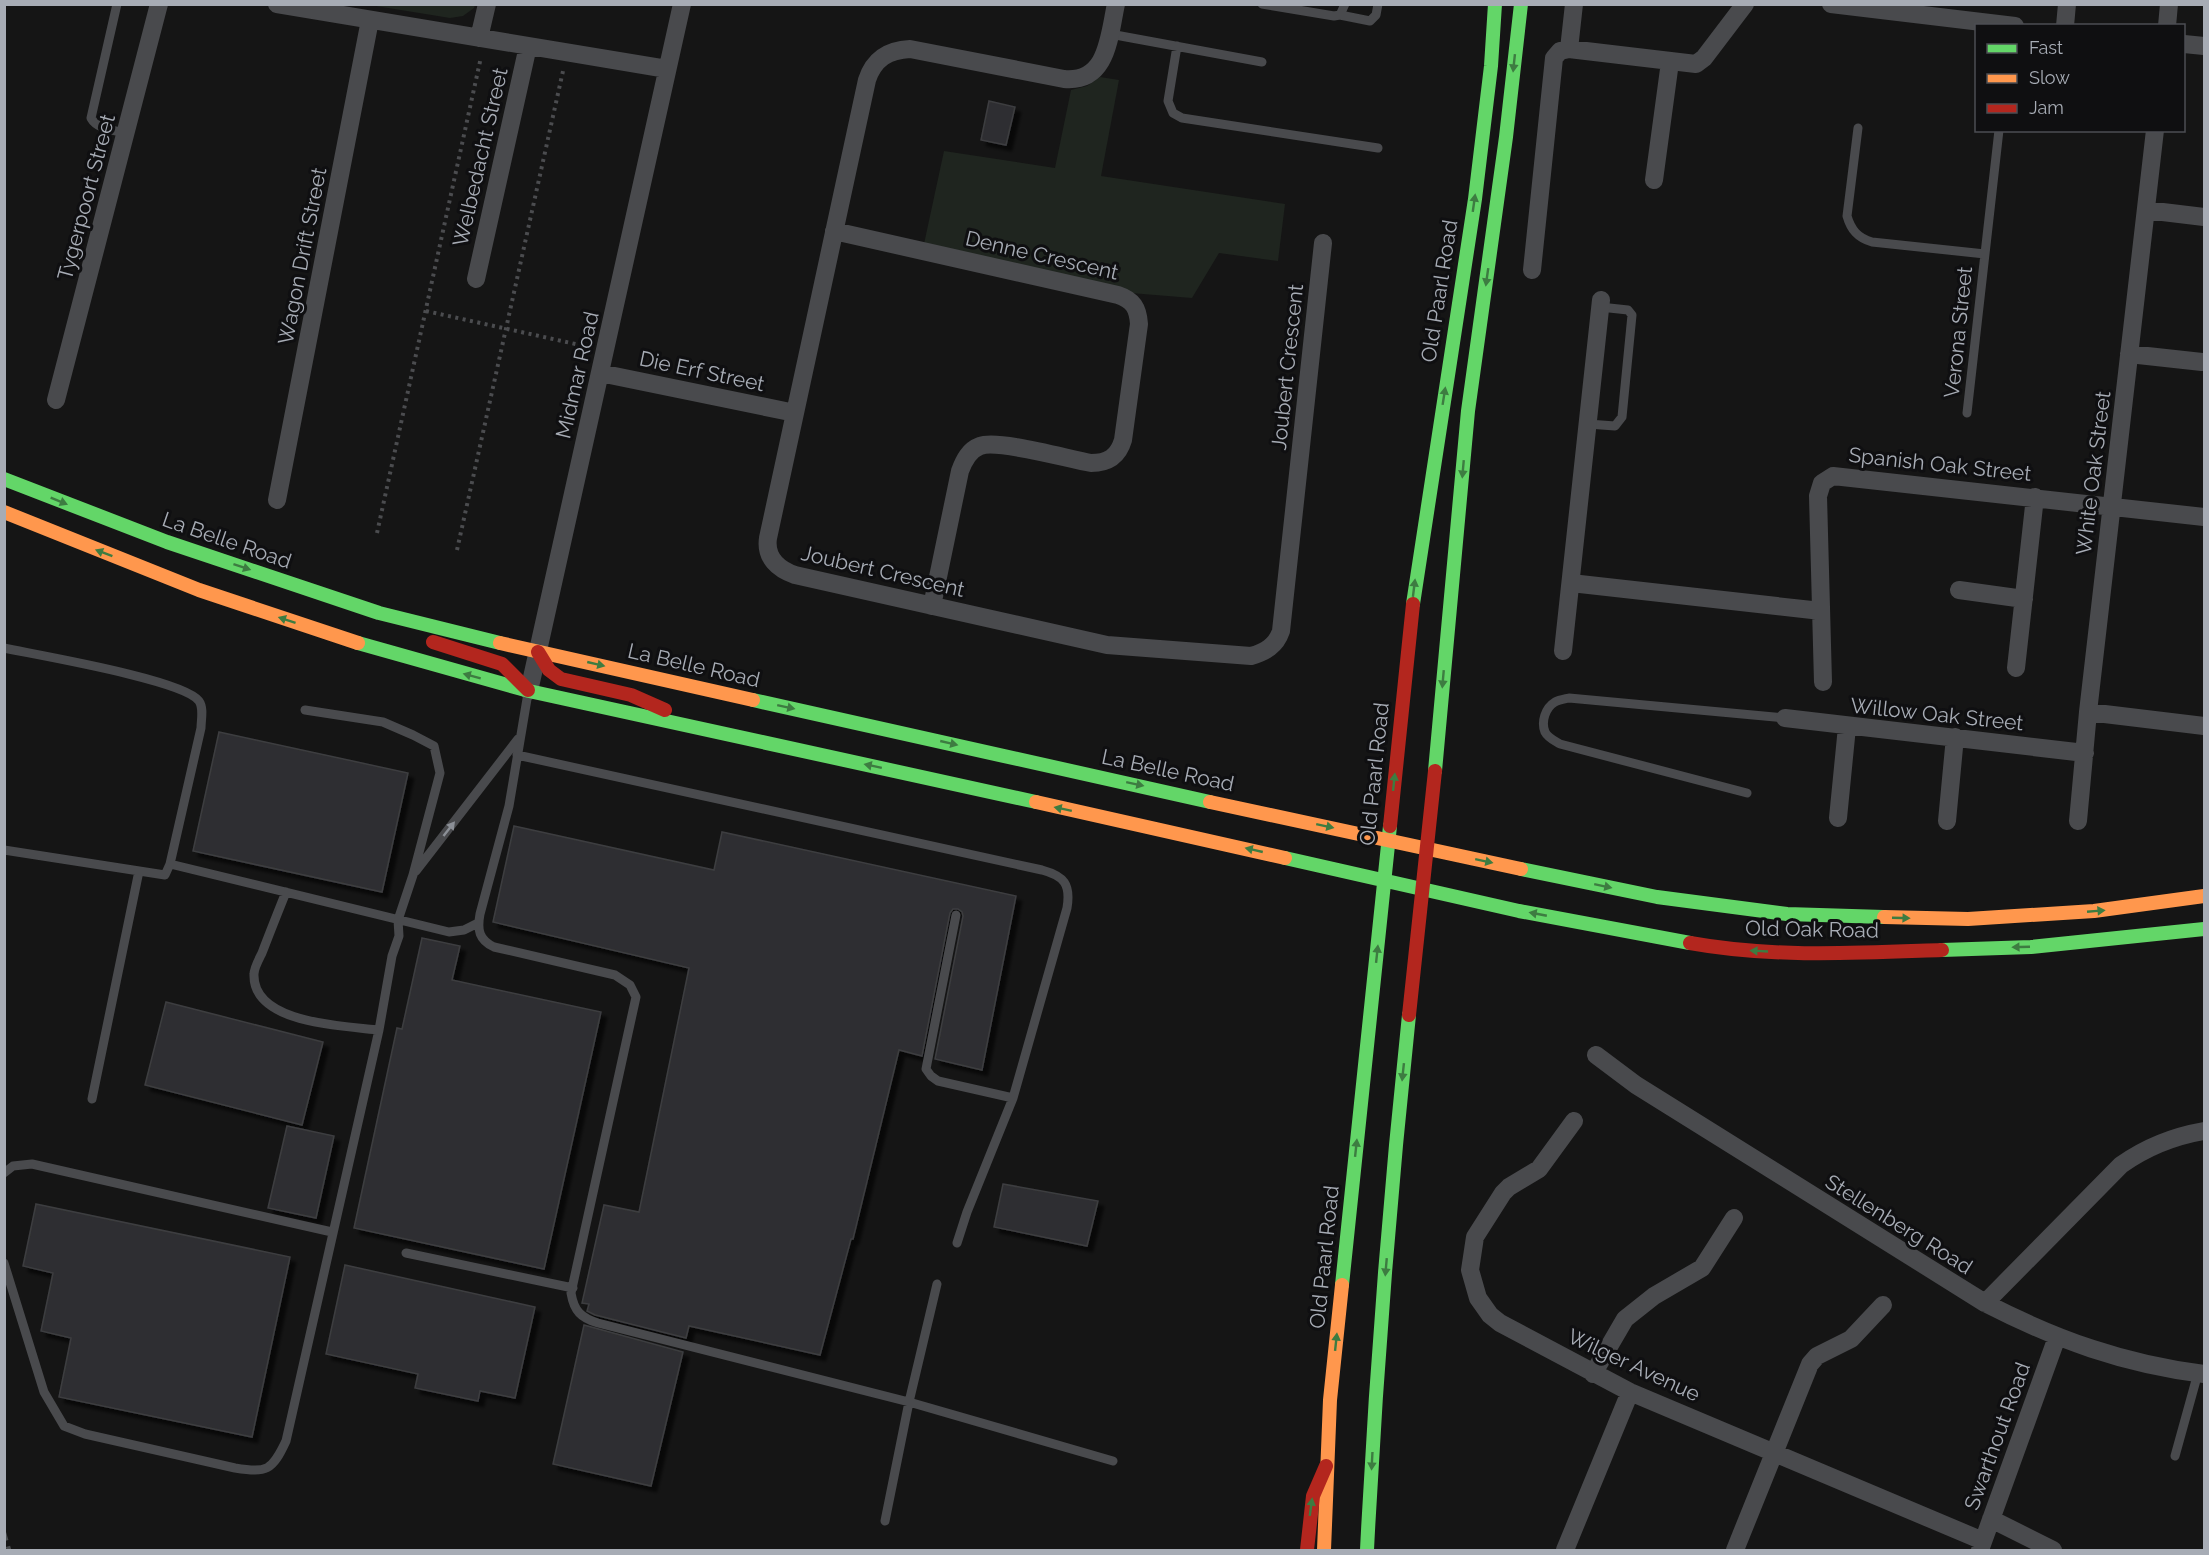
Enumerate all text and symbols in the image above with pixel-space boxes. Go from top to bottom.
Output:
legend [1975,24,2185,132]
text: Fast [2029,37,2063,58]
one-way arrow [1509,53,1519,72]
street label: Welbedacht Street [447,65,513,249]
text: Slow [2029,67,2070,88]
text: Jam [2029,97,2064,118]
street label: Tygerpoort Street [52,111,120,283]
street label: Wagon Drift Street [273,165,331,347]
one-way arrow [1470,194,1479,213]
street label: Old Paarl Road [1415,218,1463,364]
street label: Denne Crescent [963,225,1121,285]
street label: Verona Street [1939,265,1977,399]
one-way arrow [1483,268,1492,287]
street label: Joubert Crescent [1266,283,1308,451]
street label: Midmar Road [550,309,604,441]
street label: Die Erf Street [637,346,767,396]
one-way arrow [1440,386,1449,405]
street label: White Oak Street [2071,390,2115,556]
street label: Spanish Oak Street [1847,442,2033,486]
one-way arrow [1458,460,1468,479]
one-way arrow [50,497,68,506]
street label: La Belle Road [159,506,295,574]
street label: Joubert Crescent [799,540,967,602]
one-way arrow [95,548,113,557]
one-way arrow [233,563,251,573]
one-way arrow [1410,579,1419,598]
one-way arrow [278,615,296,625]
street label: La Belle Road [625,638,763,692]
one-way arrow [586,660,605,670]
one-way arrow [1438,669,1448,688]
one-way arrow [463,670,481,680]
street label: Willow Oak Street [1849,692,2025,736]
street label: Old Paarl Road [1354,701,1394,847]
one-way arrow [777,703,796,712]
one-way arrow [940,739,959,748]
street label: La Belle Road [1099,744,1237,796]
one-way arrow [864,761,882,771]
one-way arrow [1389,773,1399,792]
one-way arrow [1126,780,1145,789]
one-way arrow [1054,803,1073,813]
one-way arrow [443,822,455,837]
one-way arrow [1316,822,1335,831]
one-way arrow [1245,845,1263,855]
one-way arrow [1475,857,1494,866]
one-way arrow [1594,882,1613,891]
one-way arrow [2086,906,2105,915]
one-way arrow [1528,910,1547,919]
one-way arrow [1891,913,1910,923]
street label: Old Oak Road [1745,915,1879,943]
one-way arrow [2011,942,2030,952]
one-way arrow [1372,945,1382,964]
one-way arrow [1749,946,1768,955]
one-way arrow [1398,1063,1408,1082]
one-way arrow [1351,1138,1361,1157]
street label: Stellenberg Road [1821,1169,1977,1279]
street label: Old Paarl Road [1304,1184,1344,1330]
one-way arrow [1381,1257,1391,1276]
street label: Wilger Avenue [1564,1323,1704,1407]
one-way arrow [1331,1332,1341,1351]
street label: Swarthout Road [1959,1359,2035,1513]
one-way arrow [1367,1452,1376,1471]
one-way arrow [1306,1497,1315,1516]

